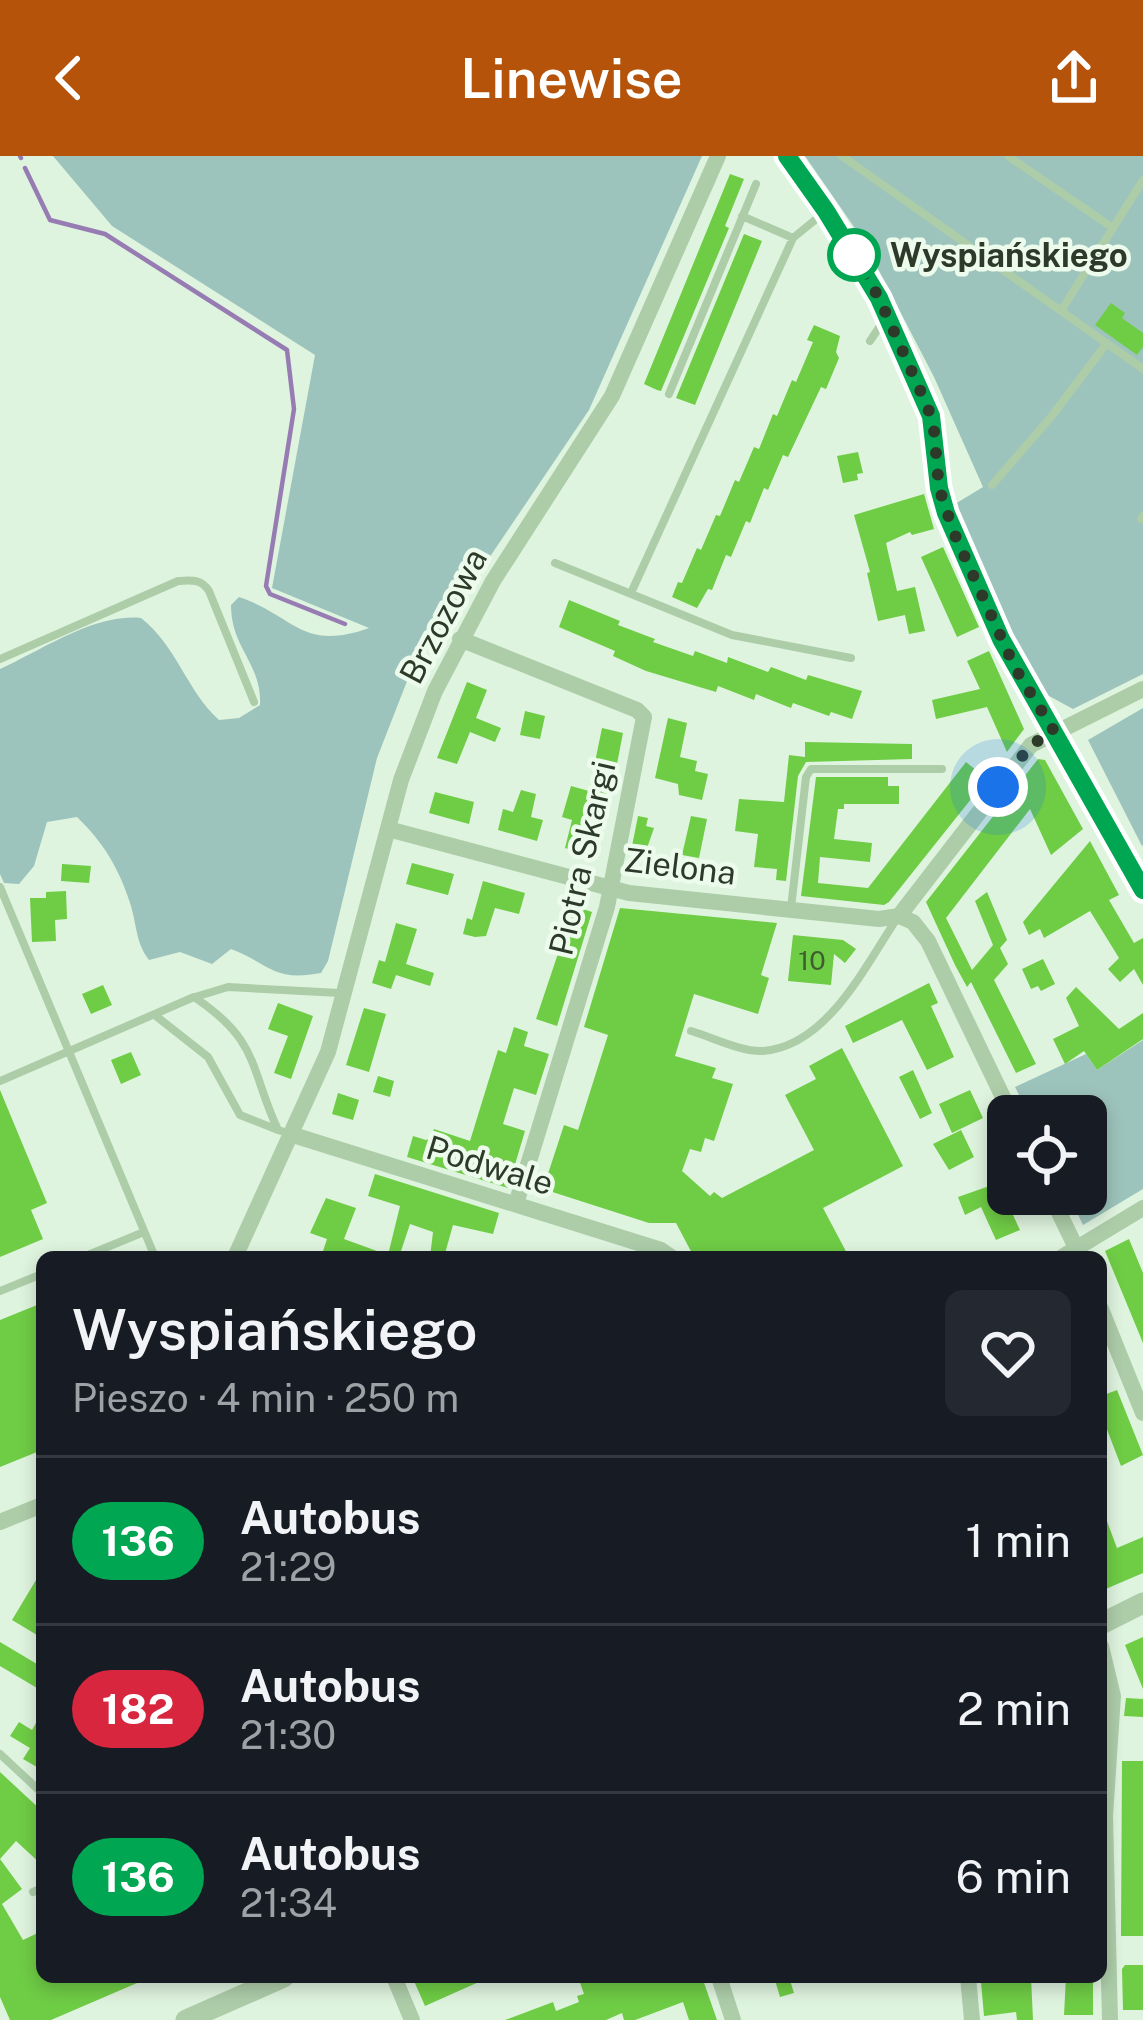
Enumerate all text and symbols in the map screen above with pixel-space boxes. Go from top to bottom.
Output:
icon: back [36,45,102,111]
icon: share [1041,45,1107,111]
text: Linewise [460,47,683,110]
marker: Wyspiańskiego [829,230,879,280]
place label: Wyspiańskiego [890,236,1128,274]
street label: Brzozowa [392,542,494,690]
street label: Piotra Skargi [541,757,623,959]
your location [968,757,1028,817]
street label: Zielona [622,840,738,892]
house number: 10 [798,944,826,976]
map controls [987,1095,1107,1215]
button: locate [987,1095,1107,1215]
street label: Podwale [422,1128,558,1202]
button: heart [945,1290,1071,1416]
text: Wyspiańskiego [72,1296,477,1363]
text: Pieszo · 4 min · 250 m [72,1375,459,1421]
text: Autobus [240,1491,421,1544]
text: 1 min [965,1514,1071,1567]
text: 136 [101,1516,175,1565]
text: 21:29 [240,1544,336,1590]
text: Autobus [240,1659,421,1712]
text: 2 min [957,1682,1071,1735]
text: 182 [102,1684,174,1733]
text: 21:30 [240,1712,336,1758]
text: Autobus [240,1827,421,1880]
text: 6 min [956,1850,1071,1903]
text: 136 [101,1852,175,1901]
text: 21:34 [240,1880,337,1926]

